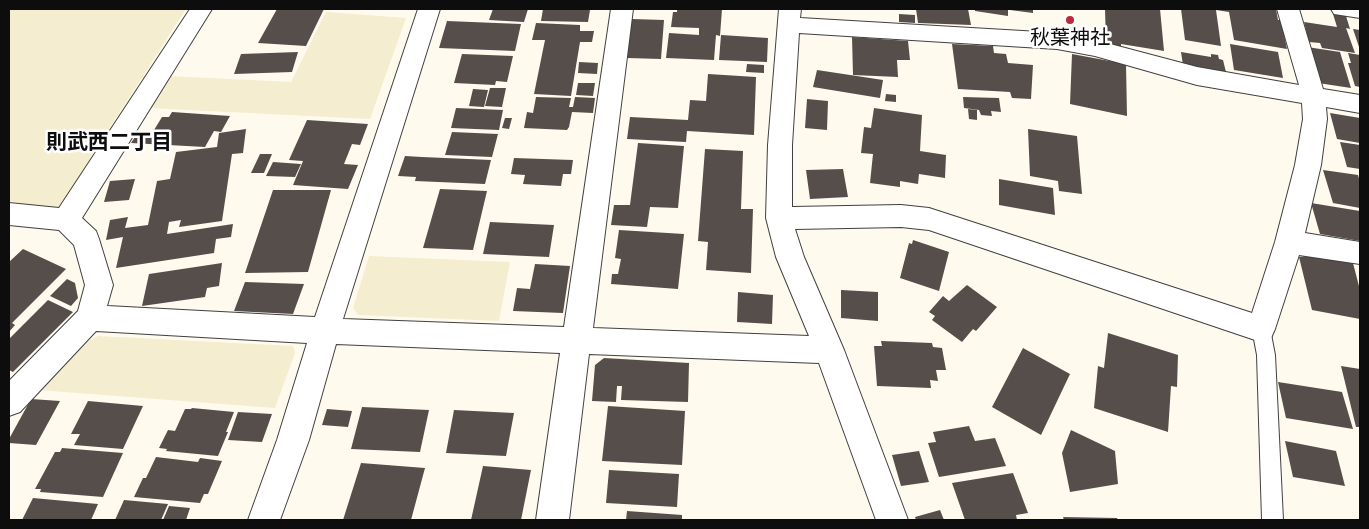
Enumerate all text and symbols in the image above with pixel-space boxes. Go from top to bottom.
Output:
marker: 秋葉神社 [1064,14,1076,26]
place label: 秋葉神社 [1030,28,1110,52]
district label: 則武西二丁目 [46,132,172,158]

